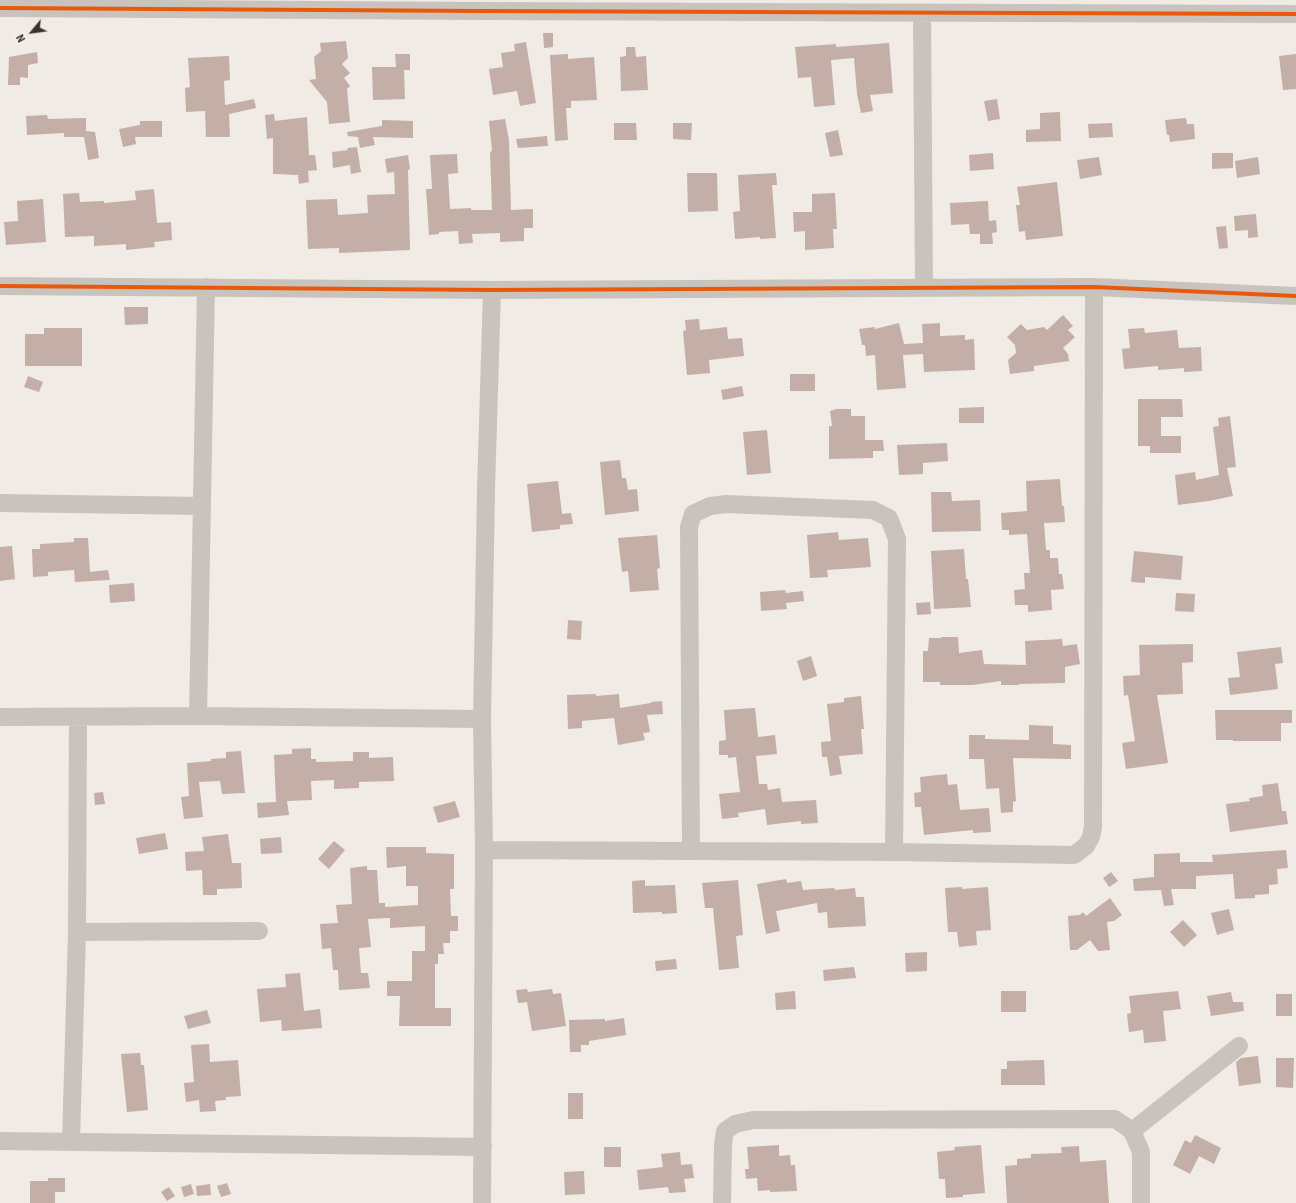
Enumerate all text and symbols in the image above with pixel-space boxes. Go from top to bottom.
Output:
north arrow [12,12,52,52]
text: N [13,31,29,45]

